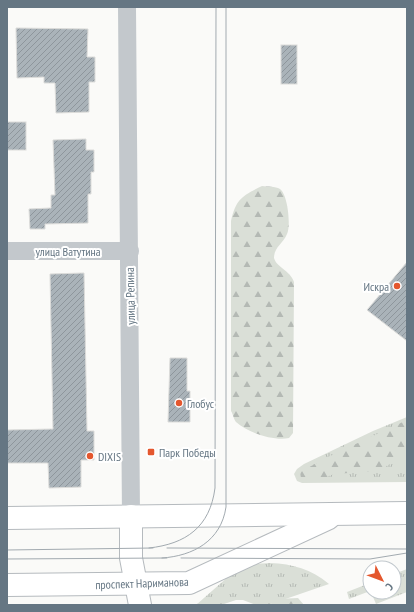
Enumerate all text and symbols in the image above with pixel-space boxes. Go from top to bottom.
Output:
street label: улица Ватутина [35,244,101,259]
street label: улица Репина [122,267,138,325]
place label: Искра [364,279,389,294]
marker: Искра [392,281,402,291]
place label: Глобус [187,396,215,411]
marker: Глобус [174,398,184,408]
place label: Парк Победы [159,445,216,460]
marker: Парк Победы [146,447,156,457]
place label: DIXIS [98,449,121,464]
marker: DIXIS [85,451,95,461]
north arrow [362,560,402,600]
street label: проспект Нариманова [95,574,189,592]
text: С [383,580,396,593]

